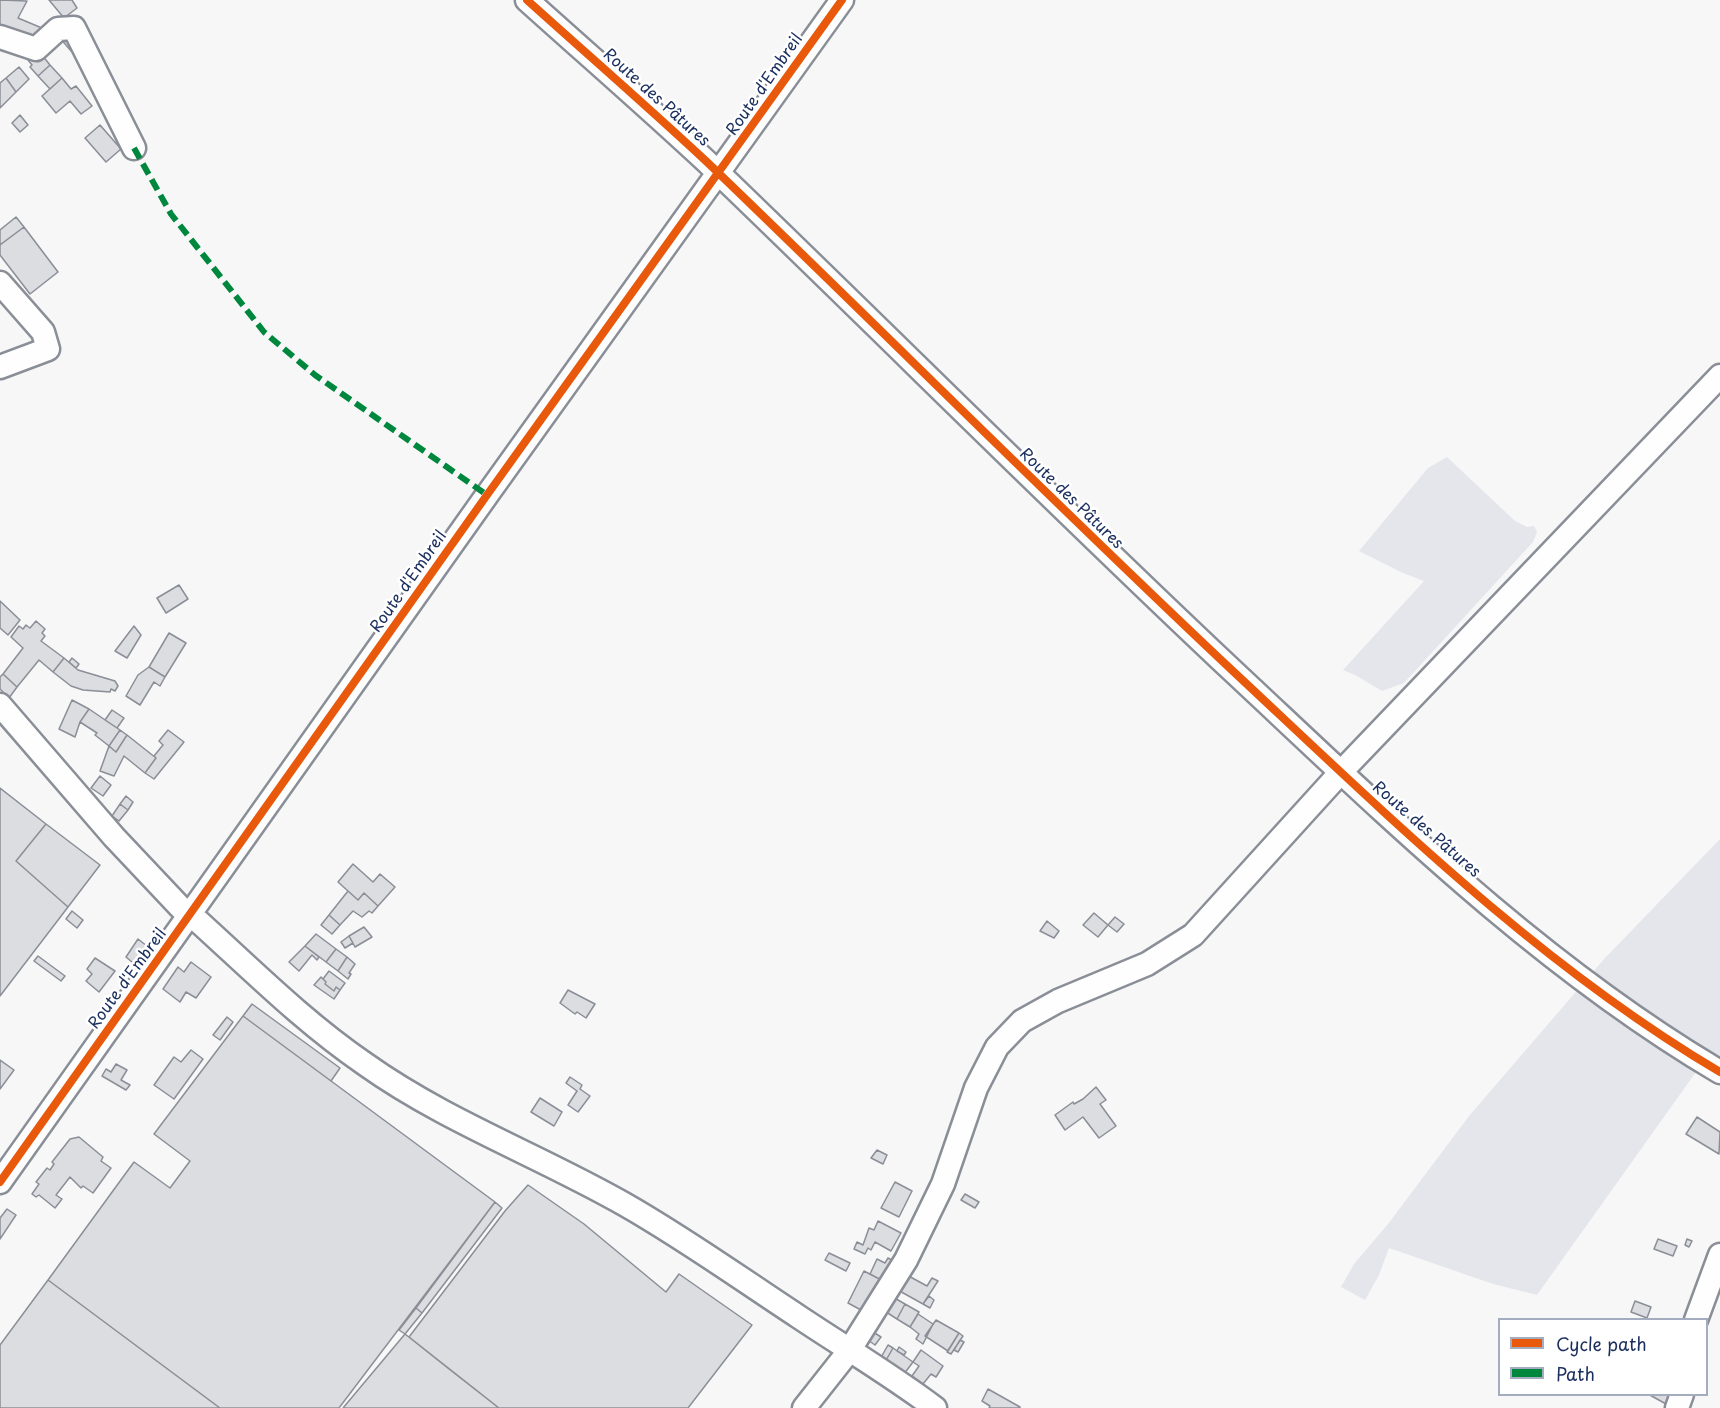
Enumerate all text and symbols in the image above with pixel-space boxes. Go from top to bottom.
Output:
street label: Route d'Embreil [723,30,807,140]
street label: Route des Pâtures [599,45,713,151]
street label: Route des Pâtures [1015,445,1127,553]
street label: Route d'Embreil [367,527,451,637]
street label: Route des Pâtures [1368,778,1484,882]
street label: Route d'Embreil [85,925,171,1033]
legend [1498,1318,1708,1396]
text: Cycle path [1556,1330,1647,1357]
text: Path [1556,1360,1595,1387]

